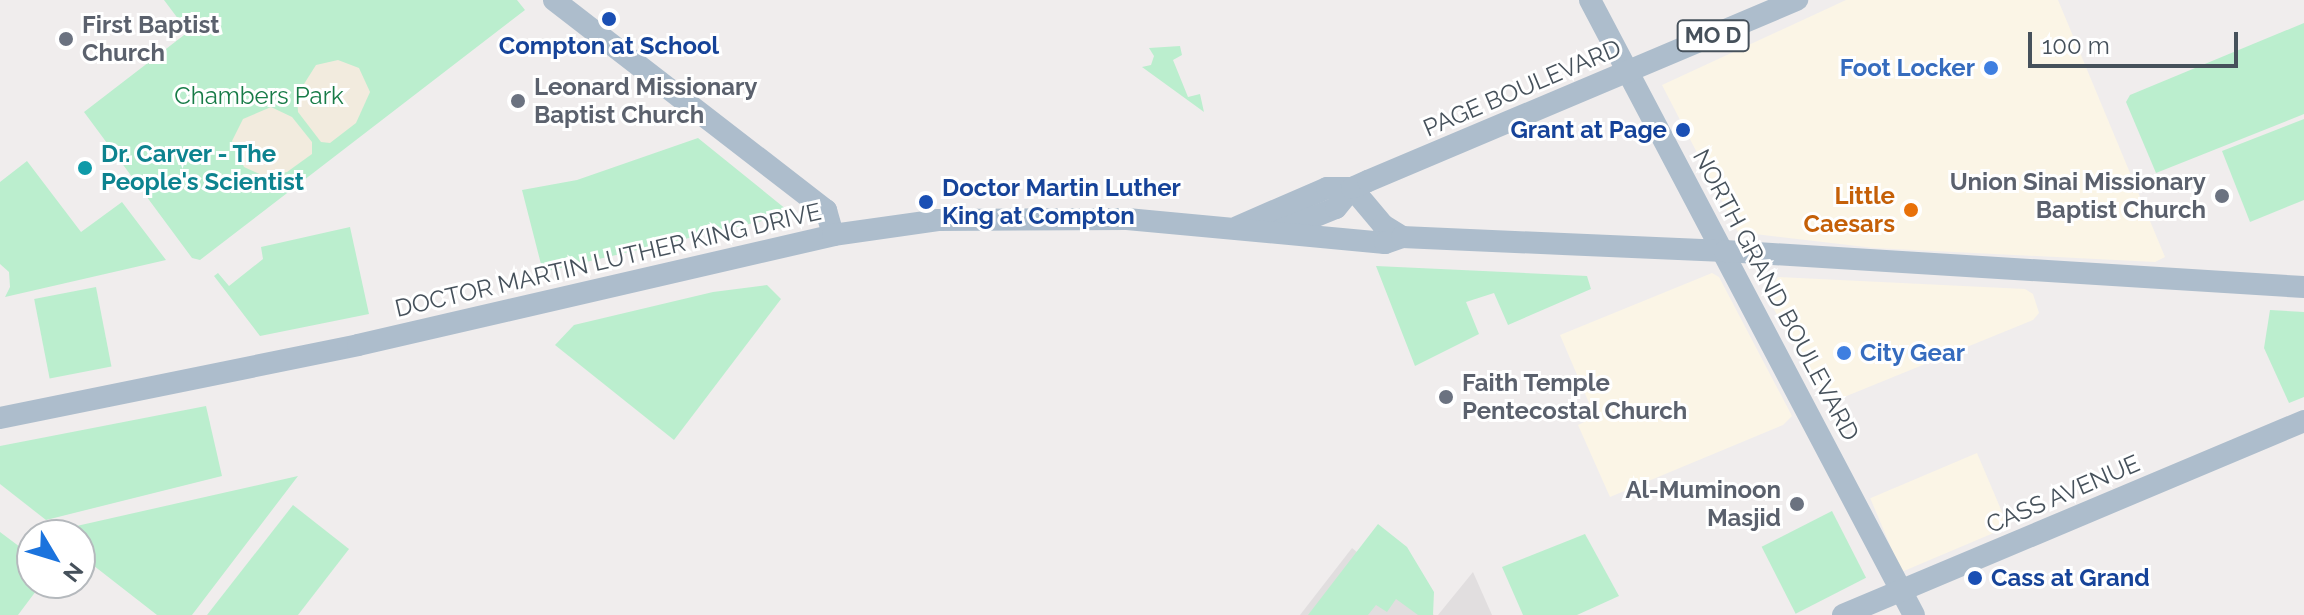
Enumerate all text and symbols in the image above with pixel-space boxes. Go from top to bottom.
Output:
marker: Compton at School [600,10,618,28]
place label: First Baptist Church [82,11,219,67]
scale bar [2032,16,2242,66]
road number: MO D [1675,18,1751,54]
marker: First Baptist Church [57,30,75,48]
text: 100 m [2042,31,2110,60]
place label: Compton at School [499,32,719,60]
street label: PAGE BOULEVARD [1419,33,1625,143]
place label: Foot Locker [1840,54,1975,82]
marker: Foot Locker [1982,59,2000,77]
place label: Leonard Missionary Baptist Church [534,73,758,129]
park label: Chambers Park [174,82,344,110]
marker: Leonard Missionary Baptist Church [509,92,527,110]
place label: Grant at Page [1510,116,1667,144]
marker: Grant at Page [1674,121,1692,139]
place label: Dr. Carver - The People's Scientist [101,140,304,196]
street label: NORTH GRAND BOULEVARD [1687,144,1865,446]
marker: Dr. Carver - The People's Scientist [76,159,94,177]
place label: Union Sinai Missionary Baptist Church [1950,168,2206,224]
place label: Doctor Martin Luther King at Compton [942,174,1181,230]
place label: Little Caesars [1804,182,1895,238]
marker: Union Sinai Missionary Baptist Church [2213,187,2231,205]
marker: Doctor Martin Luther King at Compton [917,193,935,211]
street label: DOCTOR MARTIN LUTHER KING DRIVE [392,197,824,323]
marker: Little Caesars [1902,201,1920,219]
place label: City Gear [1860,339,1966,367]
marker: City Gear [1835,344,1853,362]
place label: Faith Temple Pentecostal Church [1462,369,1688,425]
marker: Faith Temple Pentecostal Church [1437,388,1455,406]
street label: CASS AVENUE [1982,449,2144,539]
place label: Al-Muminoon Masjid [1625,476,1781,532]
marker: Al-Muminoon Masjid [1788,495,1806,513]
north arrow [16,519,96,599]
text: N [58,558,89,587]
place label: Cass at Grand [1991,564,2150,592]
marker: Cass at Grand [1966,569,1984,587]

